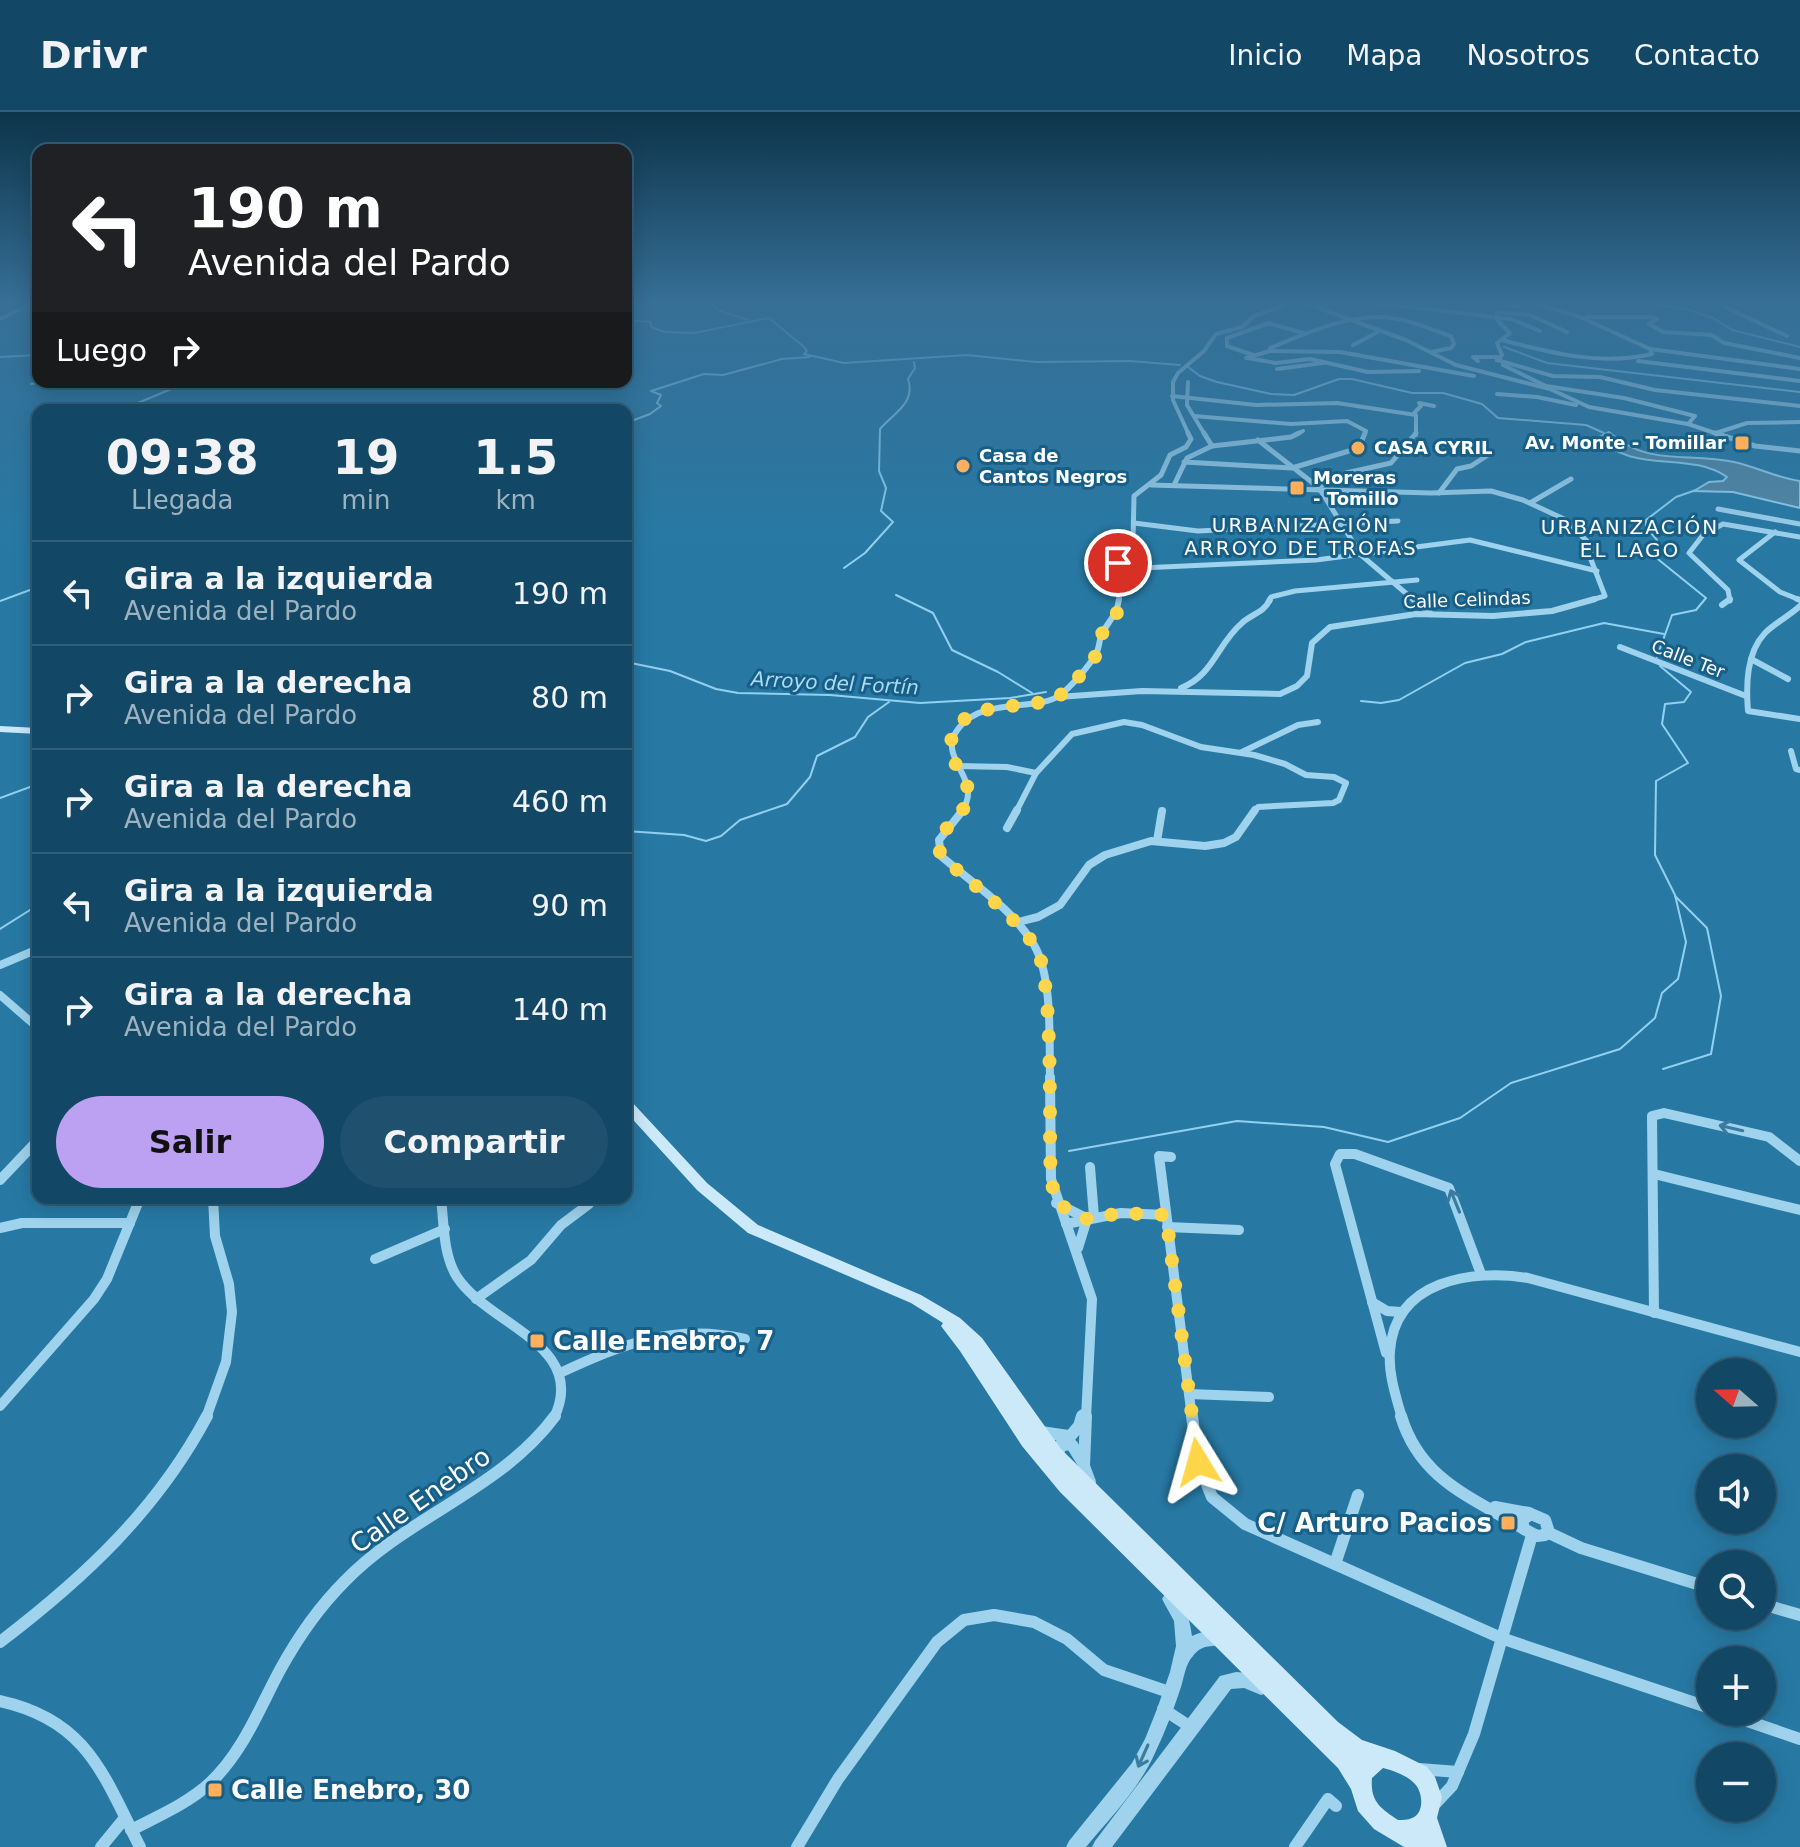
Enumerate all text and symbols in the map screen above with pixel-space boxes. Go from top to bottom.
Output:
text: Drivr [40,33,147,77]
text: Inicio [1228,39,1302,72]
text: Mapa [1346,39,1423,72]
text: Nosotros [1467,39,1590,72]
text: Contacto [1634,39,1760,72]
text: 190 m [188,175,383,240]
icon: left [56,176,160,280]
text: Avenida del Pardo [188,242,511,283]
icon: right [163,328,207,372]
text: Luego [56,333,147,368]
text: 09:38 [106,429,259,485]
text: 19 [332,429,399,485]
text: 1.5 [473,429,558,485]
place label: Av. Monte - Tomillar [1525,432,1726,453]
marker: Av. Monte - Tomillar [1733,434,1751,452]
place label: CASA CYRIL [1374,437,1493,458]
marker: CASA CYRIL [1349,439,1367,457]
place label: Casa de Cantos Negros [979,445,1127,487]
marker: Casa de Cantos Negros [954,457,972,475]
place label: Moreras - Tomillo [1313,467,1399,509]
marker: Moreras - Tomillo [1288,479,1306,497]
text: Llegada [131,485,234,515]
text: min [341,485,390,515]
text: km [495,485,536,515]
district label: URBANIZACIÓN ARROYO DE TROFAS [1184,513,1418,560]
district label: URBANIZACIÓN EL LAGO [1541,515,1719,562]
pin [1084,529,1152,597]
icon: arrive [1096,541,1140,585]
text: Gira a la izquierda [124,561,434,596]
icon: left [56,571,100,615]
text: 190 m [512,576,608,611]
street label: Calle Celindas [1403,587,1531,612]
text: Avenida del Pardo [124,596,357,626]
street label: Calle Ter [1649,635,1728,682]
text: Gira a la derecha [124,665,412,700]
water label: Arroyo del Fortín [749,667,919,699]
icon: right [56,675,100,719]
text: 80 m [531,680,608,715]
text: Avenida del Pardo [124,700,357,730]
text: Gira a la derecha [124,769,412,804]
icon: right [56,779,100,823]
text: 460 m [512,784,608,819]
text: Avenida del Pardo [124,804,357,834]
text: Gira a la izquierda [124,873,434,908]
icon: left [56,883,100,927]
text: 90 m [531,888,608,923]
text: Avenida del Pardo [124,908,357,938]
text: Gira a la derecha [124,977,412,1012]
icon: right [56,987,100,1031]
text: 140 m [512,992,608,1027]
text: Avenida del Pardo [124,1012,357,1042]
button: Salir [56,1096,324,1188]
button: Compartir [340,1096,608,1188]
one-way arrow [1719,1120,1744,1135]
one-way arrow [1446,1189,1461,1214]
place label: Calle Enebro, 7 [553,1326,774,1356]
marker: Calle Enebro, 7 [528,1332,546,1350]
north arrow [1696,1358,1776,1438]
map controls [1696,1358,1776,1822]
position arrow [1156,1420,1240,1504]
street label: Calle Enebro [344,1441,496,1559]
button: sound [1696,1454,1776,1534]
place label: C/ Arturo Pacios [1257,1508,1492,1538]
marker: C/ Arturo Pacios [1499,1514,1517,1532]
button: search [1696,1550,1776,1630]
button: + [1696,1646,1776,1726]
button: − [1696,1742,1776,1822]
one-way arrow [1135,1743,1150,1768]
place label: Calle Enebro, 30 [231,1775,470,1805]
marker: Calle Enebro, 30 [206,1781,224,1799]

